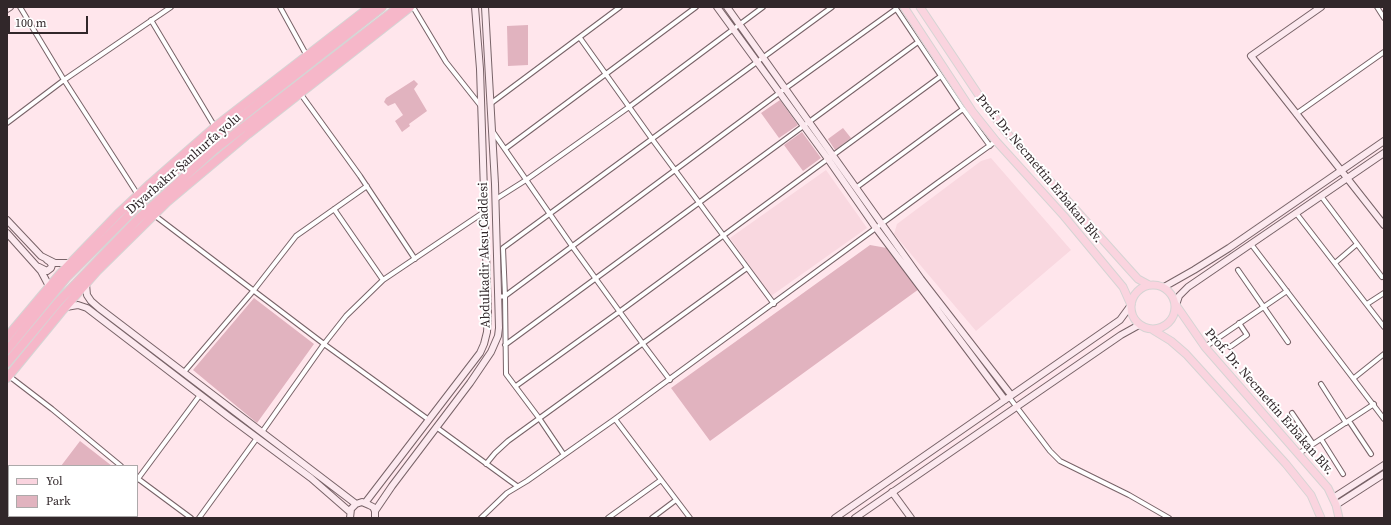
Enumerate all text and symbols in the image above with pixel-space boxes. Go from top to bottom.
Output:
scale bar [10,8,90,34]
text: 100 m [15,15,47,31]
street label: Prof. Dr. Necmettin Erbakan Blv. [972,92,1106,246]
street label: Diyarbakır-Şanlıurfa yolu [124,110,244,218]
street label: Abdulkadir Aksu Caddesi [476,182,494,328]
street label: Prof. Dr. Necmettin Erbakan Blv. [1201,326,1337,478]
legend [8,465,138,517]
text: Yol [46,473,63,489]
text: Park [46,493,71,509]

